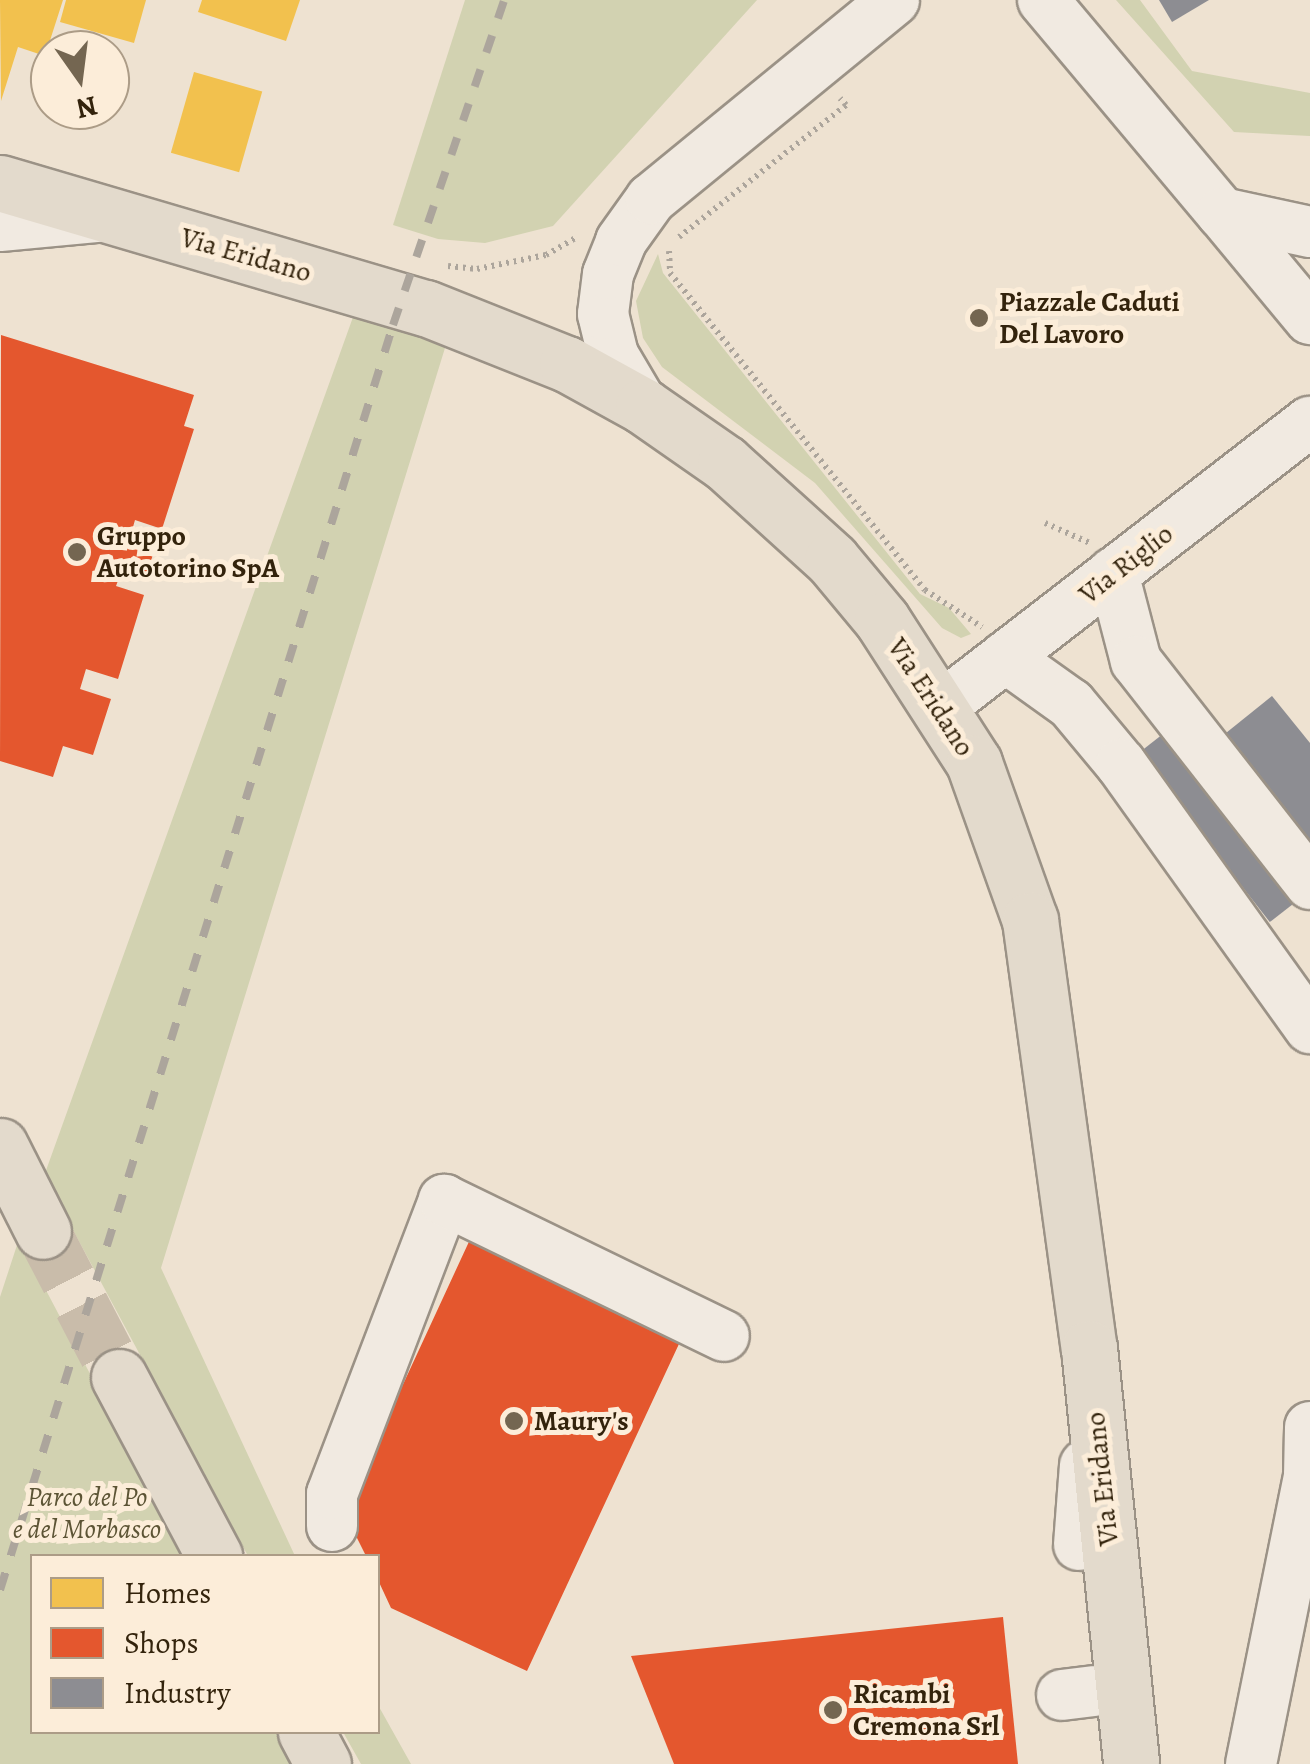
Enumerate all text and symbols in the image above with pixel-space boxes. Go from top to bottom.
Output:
north arrow [30,30,130,130]
text: N [72,86,101,128]
street label: Via Eridano [177,220,315,290]
place label: Piazzale Caduti Del Lavoro [999,285,1180,351]
marker: Piazzale Caduti Del Lavoro [968,307,990,329]
street label: Via Riglio [1072,517,1180,611]
place label: Gruppo Autotorino SpA [97,519,279,585]
marker: Gruppo Autotorino SpA [66,541,88,563]
street label: Via Eridano [880,632,982,762]
place label: Maury's [534,1404,629,1438]
marker: Maury's [503,1410,525,1432]
street label: Via Eridano [1078,1411,1126,1547]
park label: Parco del Po e del Morbasco [13,1480,161,1546]
legend [30,1554,380,1734]
text: Homes [124,1573,211,1613]
text: Shops [124,1623,198,1663]
text: Industry [124,1673,231,1713]
place label: Ricambi Cremona Srl [853,1677,999,1743]
marker: Ricambi Cremona Srl [822,1699,844,1721]

